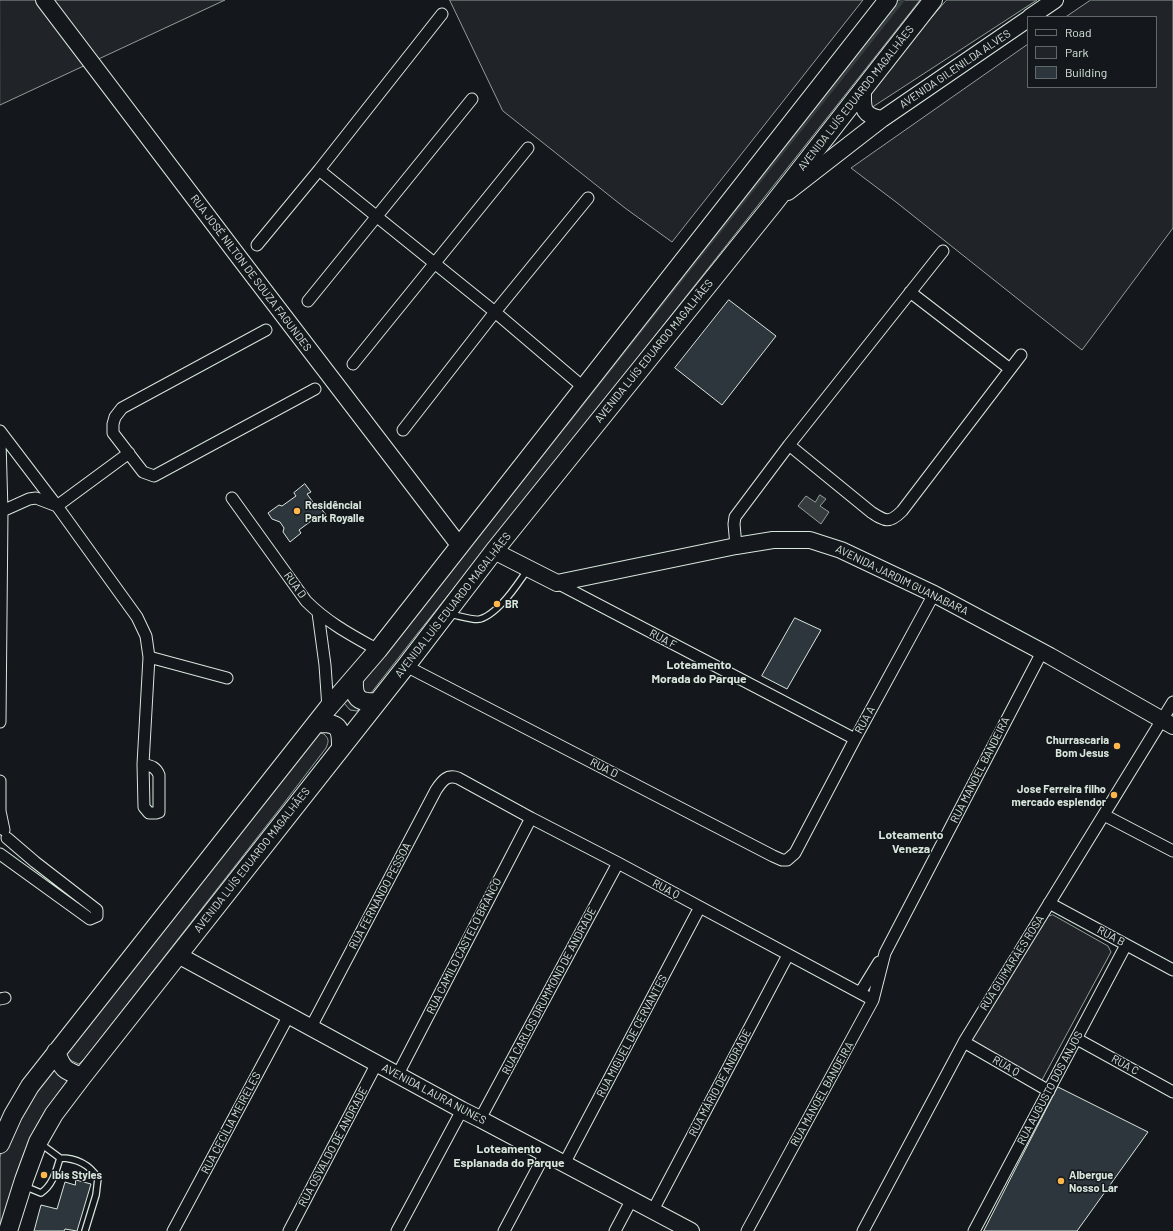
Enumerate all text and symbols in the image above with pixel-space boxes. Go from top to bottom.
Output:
legend [1027,16,1157,88]
street label: AVENIDA LUÍS EDUARDO MAGALHÃES [795,23,917,173]
text: Road [1065,25,1092,39]
street label: AVENIDA GILENILDA ALVES [897,27,1013,111]
text: Park [1065,45,1089,59]
text: Building [1065,65,1107,79]
street label: RUA JOSÉ NILTON DE SOUZA FAGUNDES [188,192,314,354]
street label: AVENIDA LUÍS EDUARDO MAGALHÃES [592,277,716,425]
place label: Residêncial Park Royalle [305,498,364,524]
marker: Residêncial Park Royalle [292,506,302,516]
street label: AVENIDA LUÍS EDUARDO MAGALHÃES [392,530,514,680]
street label: AVENIDA JARDIM GUANABARA [834,542,970,618]
street label: RUA D [281,569,309,601]
place label: BR [505,597,519,611]
marker: BR [492,599,502,609]
street label: RUA F [647,626,679,652]
district label: Loteamento Morada do Parque [651,658,747,686]
street label: RUA A [852,704,878,736]
street label: RUA MANOEL BANDEIRA [947,715,1013,825]
place label: Churrascaria Bom Jesus [1046,733,1109,759]
marker: Churrascaria Bom Jesus [1112,741,1122,751]
street label: RUA D [588,755,620,781]
place label: Jose Ferreira filho mercado esplendor [1012,782,1106,808]
street label: AVENIDA LUÍS EDUARDO MAGALHÃES [191,785,313,935]
marker: Jose Ferreira filho mercado esplendor [1109,790,1119,800]
district label: Loteamento Veneza [879,828,943,856]
street label: RUA FERNANDO PESSOA [346,840,414,952]
street label: RUA CAMILO CASTELO BRANCO [424,876,504,1016]
street label: RUA Q [650,876,682,902]
street label: RUA CARLOS DRUMMOND DE ANDRADE [499,905,599,1077]
street label: RUA GUIMARÃES ROSA [977,913,1047,1013]
street label: RUA B [1095,923,1127,949]
street label: RUA MIGUEL DE CERVANTES [594,972,670,1100]
street label: RUA MÁRIO DE ANDRADE [686,1027,754,1139]
street label: RUA AUGUSTO DOS ANJOS [1014,1029,1086,1147]
street label: RUA MANOEL BANDEIRA [788,1040,856,1148]
street label: RUA C [1109,1052,1141,1078]
street label: RUA Q [990,1053,1022,1079]
street label: AVENIDA LAURA NUNES [380,1061,488,1127]
street label: RUA CECÍLIA MEIRELES [199,1070,263,1176]
street label: RUA OSVALDO DE ANDRADE [296,1085,370,1209]
district label: Loteamento Esplanada do Parque [453,1142,565,1170]
place label: Ibis Styles [52,1168,102,1182]
place label: Albergue Nosso Lar [1069,1168,1118,1194]
marker: Ibis Styles [39,1170,49,1180]
marker: Albergue Nosso Lar [1056,1176,1066,1186]

